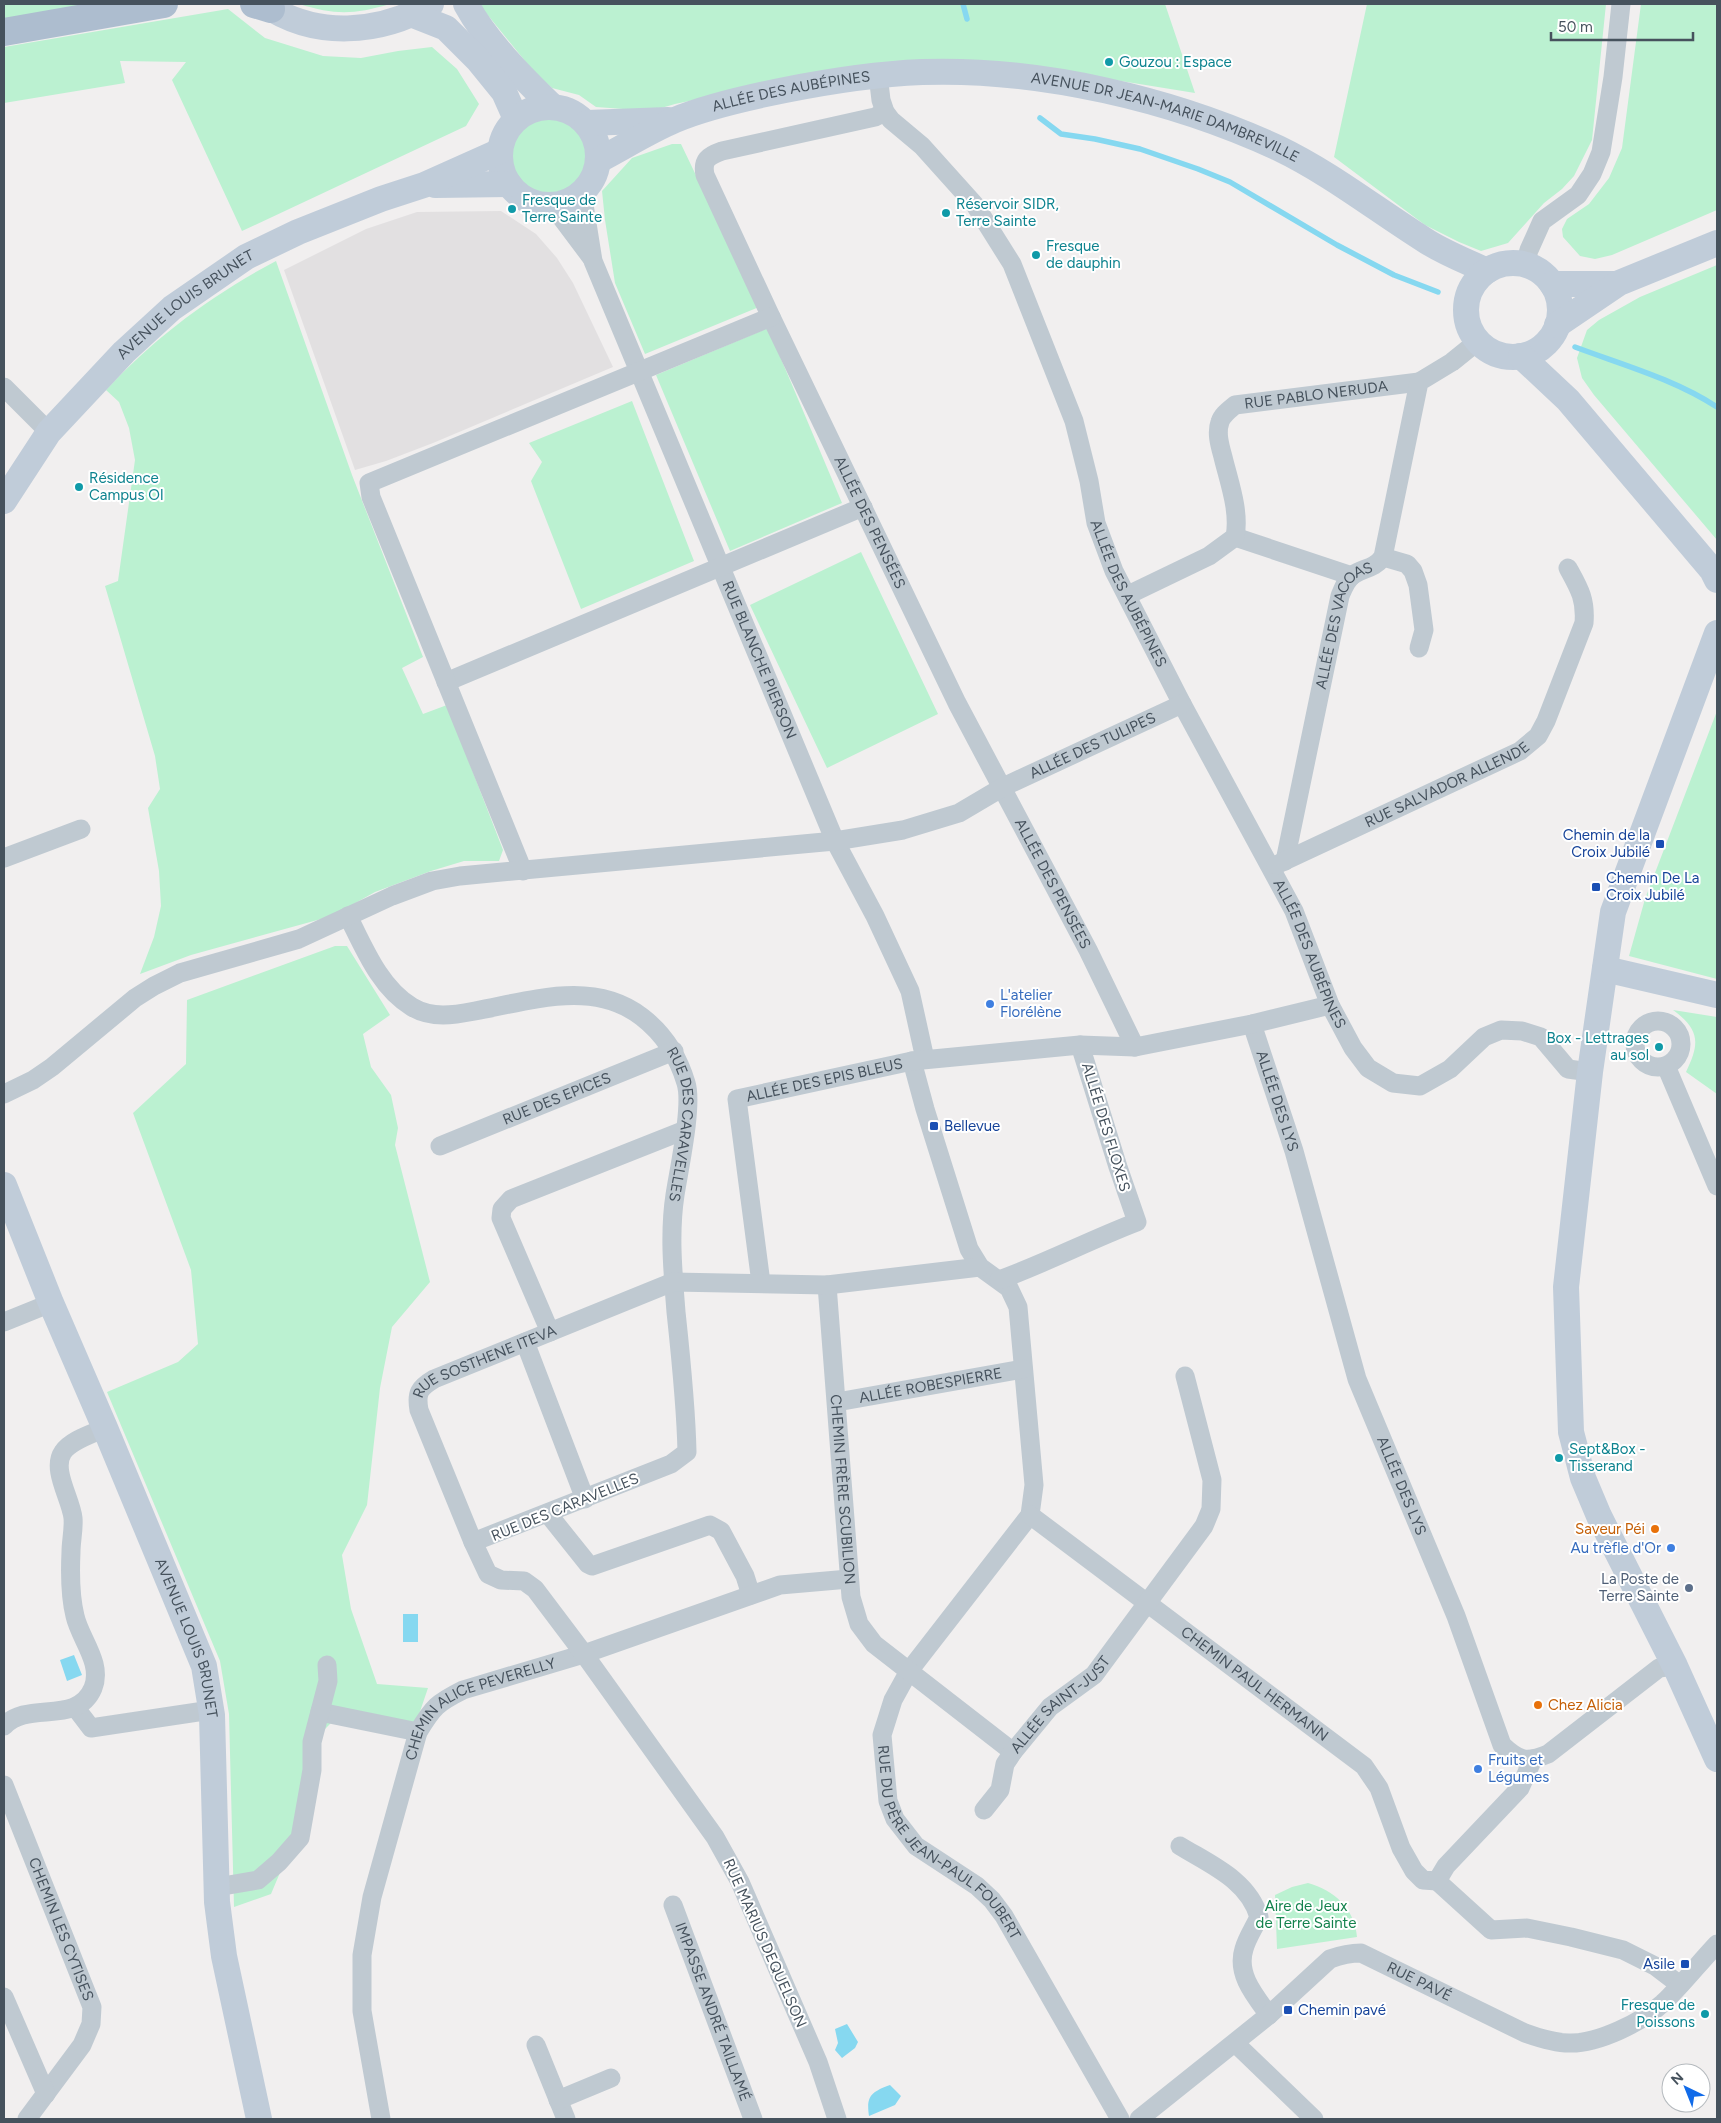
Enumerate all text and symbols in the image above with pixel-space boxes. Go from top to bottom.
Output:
scale bar [1551,10,1694,42]
text: 50 m [1558,18,1593,36]
place label: Gouzou : Espace [1119,53,1232,71]
marker: Gouzou : Espace [1103,56,1115,68]
street label: ALLÉE DES AUBÉPINES [710,67,871,116]
street label: AVENUE DR JEAN-MARIE DAMBREVILLE [1030,69,1302,166]
place label: Fresque de Terre Sainte [522,191,602,226]
place label: Réservoir SIDR, Terre Sainte [956,195,1059,230]
marker: Fresque de Terre Sainte [506,203,518,215]
marker: Réservoir SIDR, Terre Sainte [940,207,952,219]
place label: Fresque de dauphin [1046,237,1121,272]
street label: AVENUE LOUIS BRUNET [113,245,257,363]
marker: Fresque de dauphin [1030,249,1042,261]
street label: RUE PABLO NERUDA [1243,377,1389,413]
street label: ALLÉE DES PENSÉES [830,453,909,591]
place label: Résidence Campus OI [89,469,164,504]
marker: Résidence Campus OI [73,481,85,493]
street label: ALLÉE DES AUBÉPINES [1087,517,1171,670]
street label: ALLÉE DES VACOAS [1312,558,1375,691]
street label: RUE BLANCHE PIERSON [718,578,800,742]
street label: ALLÉE DES TULIPES [1027,708,1159,782]
street label: RUE SALVADOR ALLENDE [1362,738,1533,831]
street label: ALLÉE DES PENSÉES [1011,815,1095,952]
place label: Chemin de la Croix Jubilé [1563,826,1650,861]
marker: Chemin de la Croix Jubilé [1654,838,1666,850]
place label: Chemin De La Croix Jubilé [1606,869,1699,904]
street label: ALLÉE DES AUBÉPINES [1270,876,1350,1032]
marker: Chemin De La Croix Jubilé [1590,881,1602,893]
place label: L'atelier Florélène [1000,986,1062,1021]
marker: L'atelier Florélène [984,998,996,1010]
place label: Box - Lettrages au sol [1546,1029,1649,1064]
marker: Box - Lettrages au sol [1653,1041,1665,1053]
street label: RUE DES CARAVELLES [663,1044,697,1203]
street label: ALLÉE DES LYS [1252,1048,1303,1154]
street label: ALLÉE DES EPIS BLEUS [744,1054,904,1106]
street label: ALLÉE DES FLOXES [1078,1060,1134,1194]
street label: RUE DES EPICES [500,1069,614,1129]
place label: Bellevue [944,1117,1000,1135]
marker: Bellevue [928,1120,940,1132]
street label: RUE SOSTHENE ITEVA [409,1321,559,1400]
street label: ALLÉE ROBESPIERRE [858,1364,1003,1407]
street label: CHEMIN FRÈRE SCUBILION [826,1394,859,1585]
street label: ALLÉE DES LYS [1373,1434,1430,1538]
place label: Sept&Box - Tisserand [1569,1440,1645,1475]
marker: Sept&Box - Tisserand [1553,1452,1565,1464]
street label: RUE DES CARAVELLES [489,1469,641,1545]
place label: Saveur Péi [1575,1520,1645,1538]
marker: Saveur Péi [1649,1523,1661,1535]
place label: Au trèfle d'Or [1571,1539,1661,1557]
marker: Au trèfle d'Or [1665,1542,1677,1554]
street label: AVENUE LOUIS BRUNET [151,1555,221,1720]
place label: La Poste de Terre Sainte [1599,1570,1679,1605]
marker: La Poste de Terre Sainte [1683,1582,1695,1594]
street label: CHEMIN PAUL HERMANN [1177,1623,1332,1745]
street label: ALLÉE SAINT-JUST [1007,1652,1114,1757]
street label: CHEMIN ALICE PEVERELLY [402,1654,558,1762]
place label: Chez Alicia [1548,1696,1623,1714]
marker: Chez Alicia [1532,1699,1544,1711]
street label: RUE DU PÈRE JEAN-PAUL FOUBERT [874,1744,1025,1943]
place label: Fruits et Légumes [1488,1751,1549,1786]
marker: Fruits et Légumes [1472,1763,1484,1775]
street label: CHEMIN LES CYTISES [25,1855,98,2003]
street label: RUE MARIUS DEQUELSON [720,1856,810,2030]
park label: Aire de Jeux de Terre Sainte [1256,1897,1356,1932]
street label: IMPASSE ANDRÉ TAILLAMÉ [671,1920,755,2104]
place label: Asile [1643,1955,1675,1973]
street label: RUE PAVÉ [1384,1958,1455,2005]
marker: Asile [1679,1958,1691,1970]
place label: Fresque de Poissons [1621,1996,1695,2031]
place label: Chemin pavé [1298,2001,1386,2019]
marker: Chemin pavé [1282,2004,1294,2016]
marker: Fresque de Poissons [1699,2008,1711,2020]
north arrow [1661,2063,1711,2113]
text: N [1668,2069,1687,2089]

